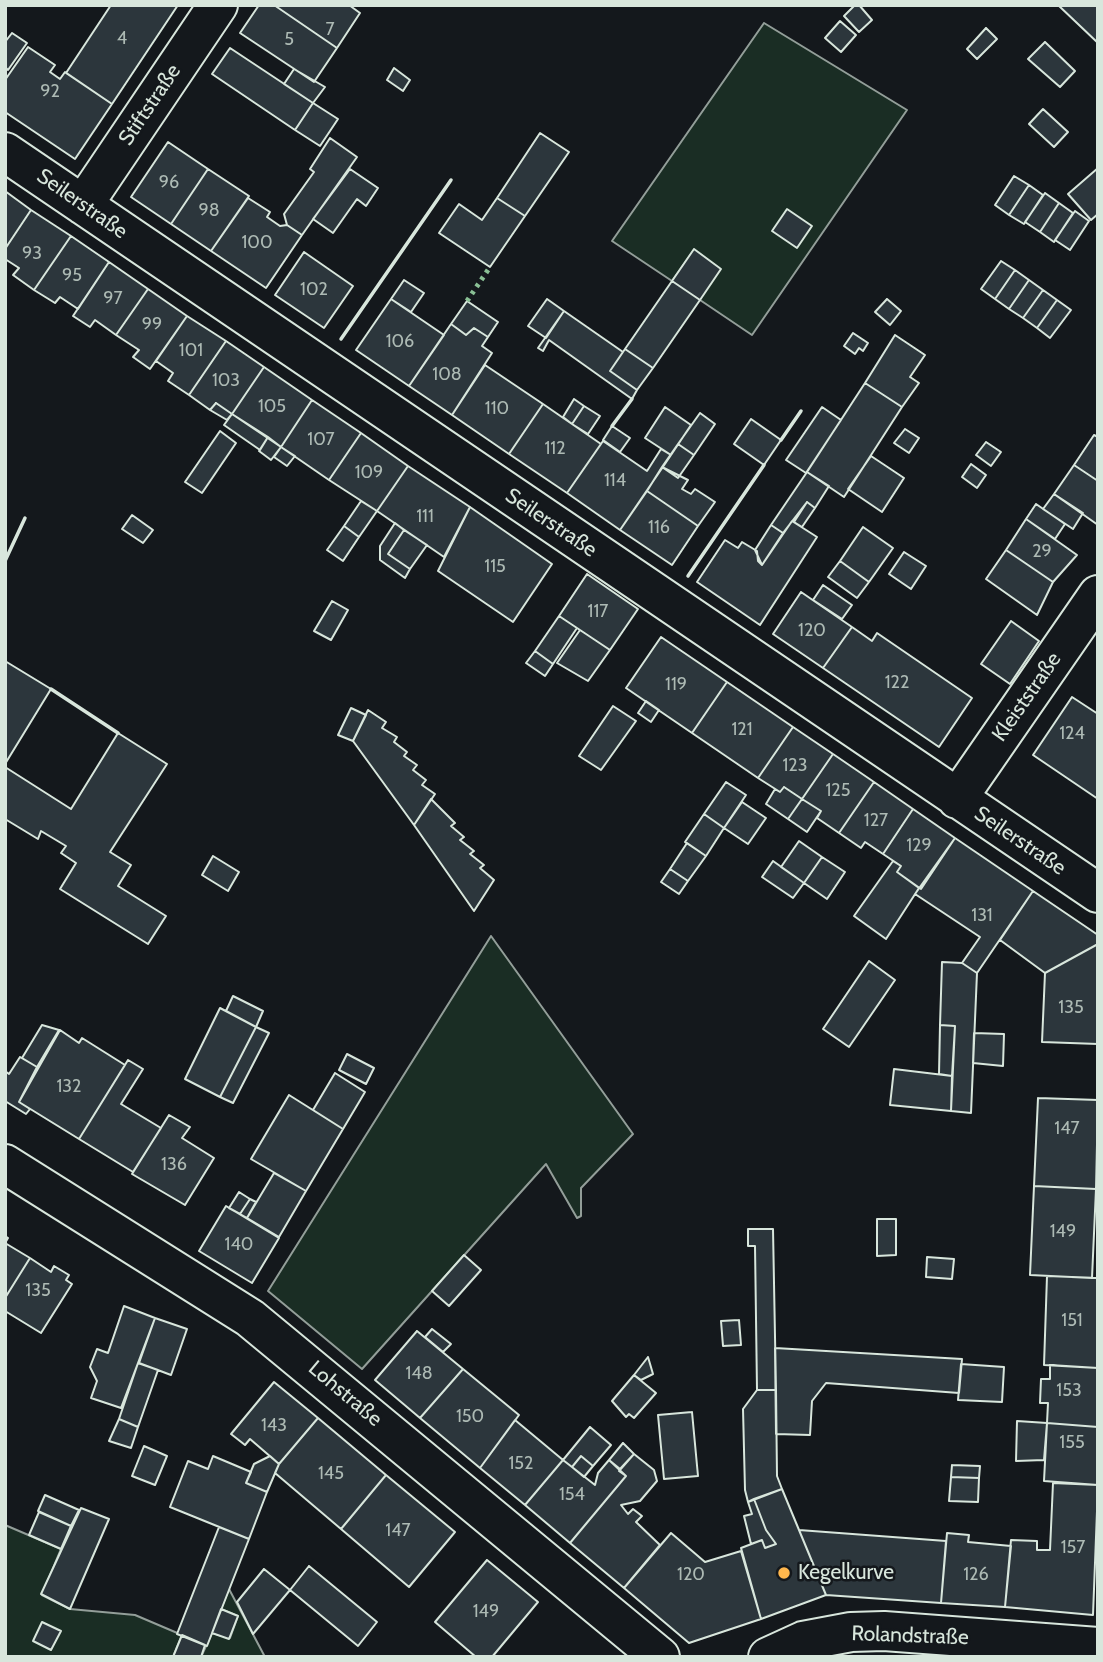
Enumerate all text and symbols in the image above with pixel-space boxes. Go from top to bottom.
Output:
house number: 7 [325,19,335,41]
house number: 4 [117,28,127,50]
house number: 5 [284,29,294,51]
street label: Stiftstraße [114,60,186,150]
house number: 92 [40,81,60,103]
street label: Seilerstraße [32,164,132,244]
house number: 96 [159,172,179,194]
house number: 98 [198,200,220,222]
house number: 100 [242,232,272,254]
house number: 93 [22,243,42,265]
house number: 95 [62,265,82,287]
house number: 102 [300,279,328,301]
house number: 97 [103,288,123,310]
house number: 99 [142,314,162,336]
house number: 106 [386,331,414,353]
house number: 101 [179,340,203,362]
house number: 108 [432,364,462,386]
house number: 103 [212,370,240,392]
house number: 105 [258,396,286,418]
house number: 110 [485,398,509,420]
house number: 107 [307,429,335,451]
house number: 112 [544,438,566,460]
house number: 109 [355,462,383,484]
house number: 114 [604,470,626,492]
street label: Seilerstraße [501,483,601,563]
house number: 111 [416,506,434,528]
house number: 116 [648,517,670,539]
house number: 29 [1032,541,1052,563]
house number: 115 [484,556,506,578]
house number: 117 [588,601,608,623]
house number: 120 [798,620,826,642]
street label: Kleiststraße [987,648,1067,746]
house number: 122 [885,672,909,694]
house number: 119 [665,674,687,696]
house number: 121 [731,719,753,741]
house number: 124 [1059,723,1085,745]
house number: 123 [782,755,808,777]
house number: 125 [825,780,851,802]
street label: Seilerstraße [970,801,1070,881]
house number: 127 [864,810,888,832]
house number: 129 [906,835,932,857]
house number: 131 [971,905,993,927]
house number: 135 [1058,997,1084,1019]
house number: 132 [56,1076,82,1098]
house number: 147 [1054,1118,1080,1140]
house number: 136 [161,1154,187,1176]
house number: 149 [1050,1221,1076,1243]
house number: 140 [225,1234,253,1256]
house number: 135 [25,1280,51,1302]
house number: 151 [1061,1310,1083,1332]
street label: Lohstraße [303,1356,387,1432]
house number: 148 [405,1363,433,1385]
house number: 153 [1056,1380,1082,1402]
house number: 150 [456,1406,484,1428]
house number: 143 [261,1415,287,1437]
house number: 155 [1059,1432,1085,1454]
house number: 152 [508,1453,534,1475]
house number: 145 [318,1463,344,1485]
house number: 154 [559,1484,585,1506]
house number: 147 [385,1520,411,1542]
house number: 157 [1061,1537,1085,1559]
place label: Kegelkurve [798,1560,894,1586]
house number: 120 [677,1564,705,1586]
house number: 126 [963,1564,989,1586]
marker: Kegelkurve [776,1565,792,1581]
house number: 149 [473,1601,499,1623]
street label: Rolandstraße [851,1621,969,1651]

